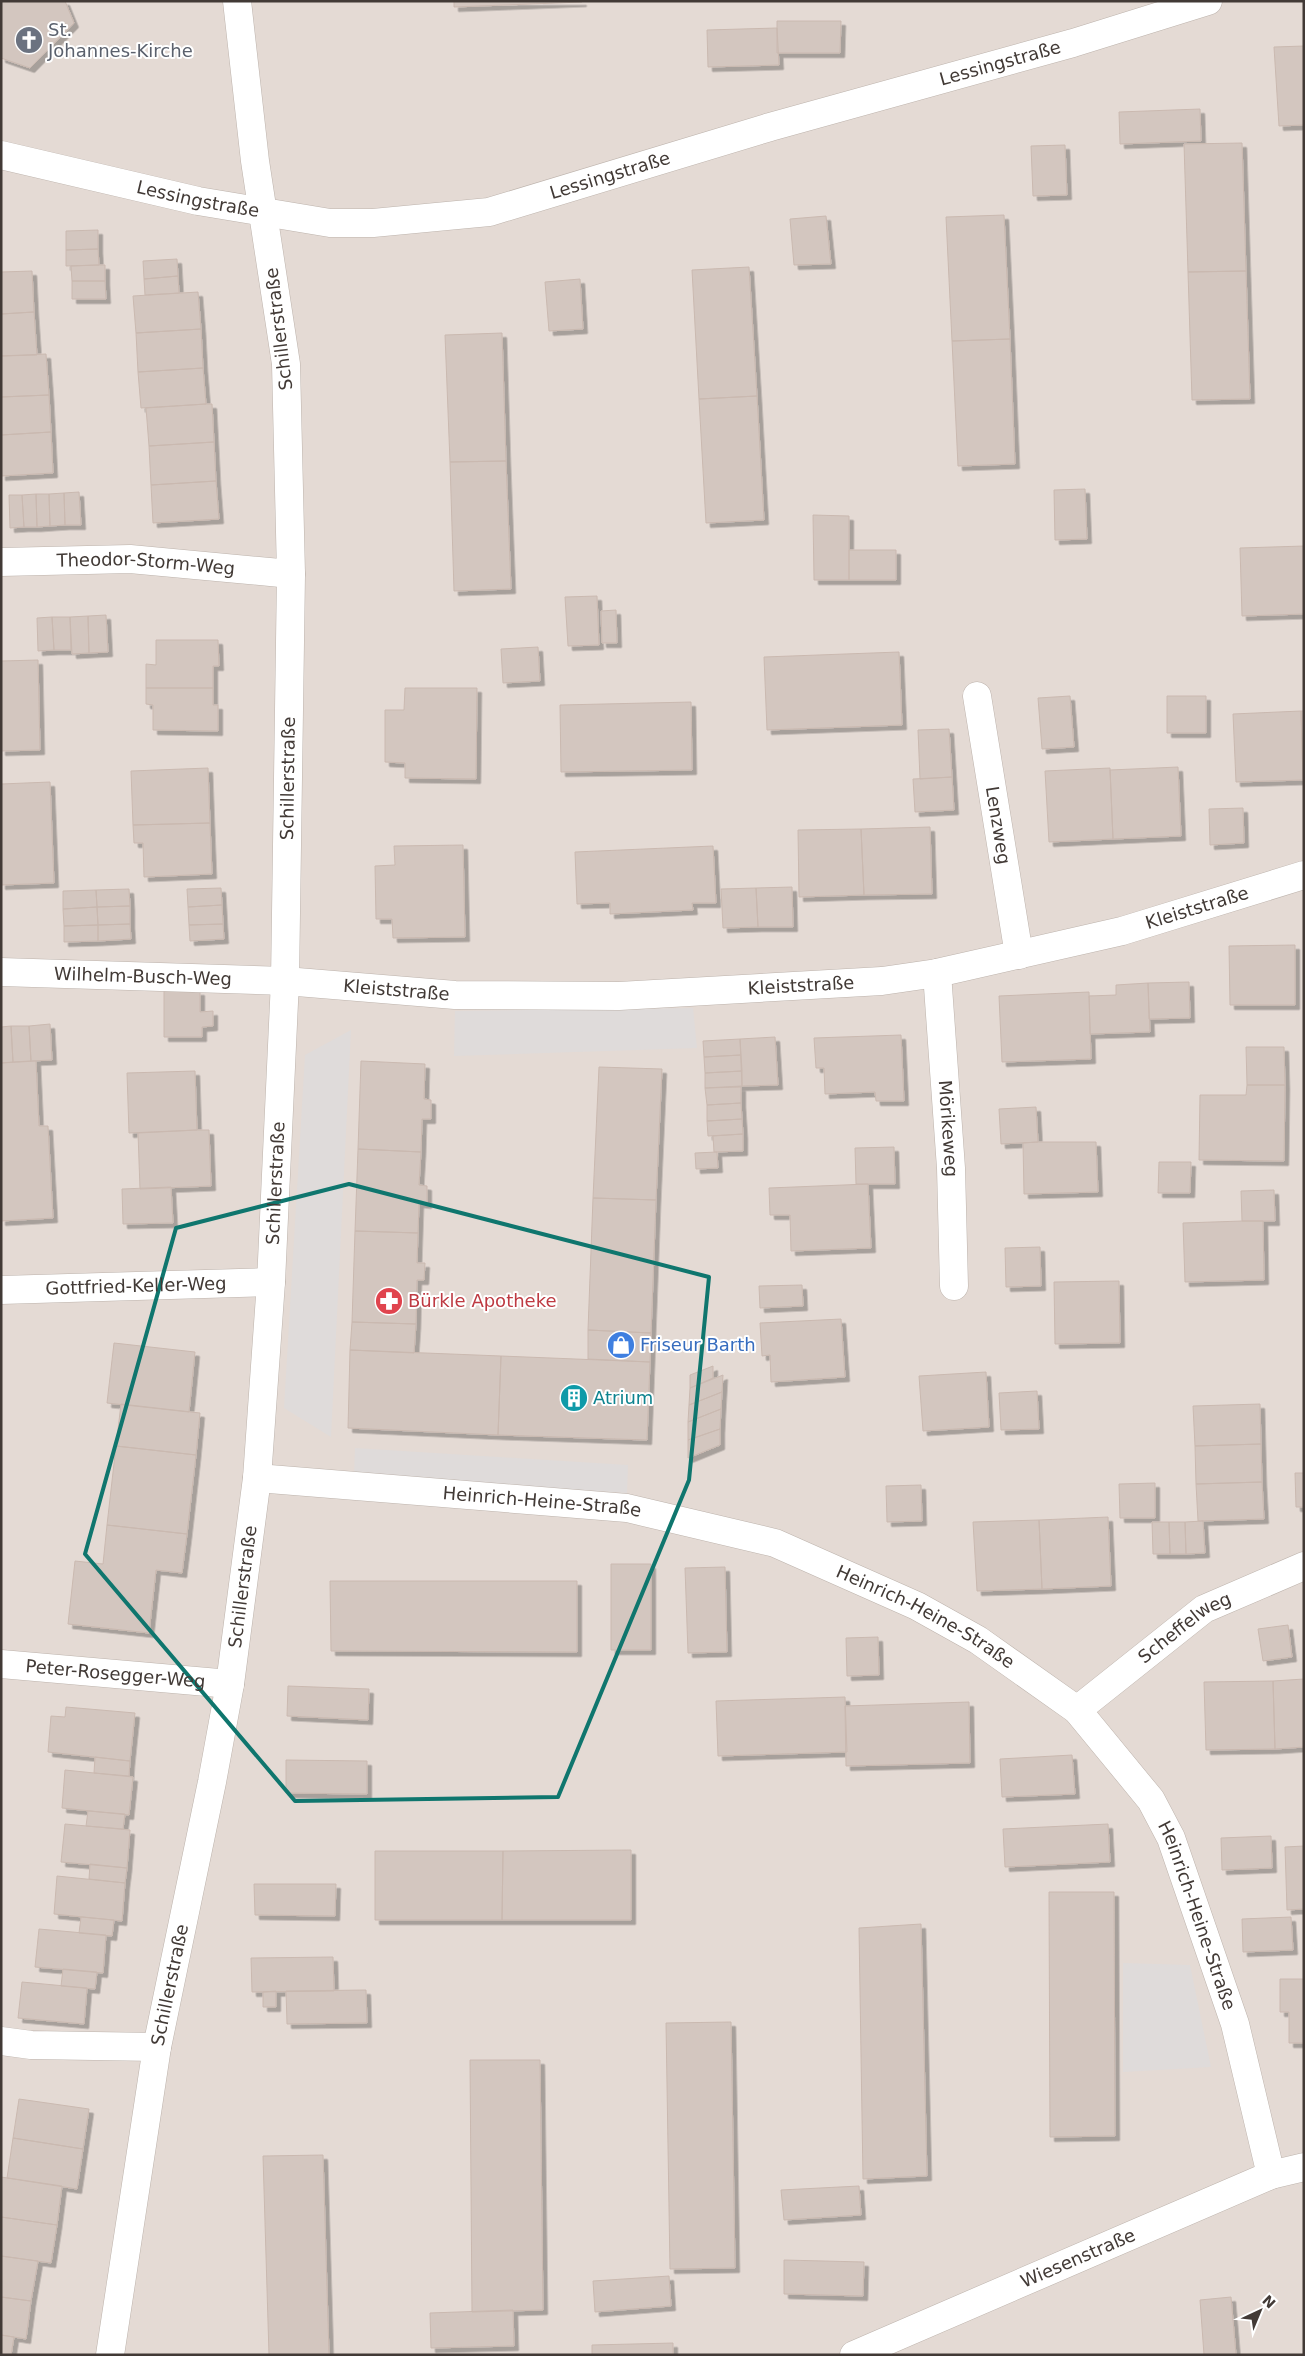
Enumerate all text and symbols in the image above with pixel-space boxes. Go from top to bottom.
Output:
place label: St. Johannes-Kirche [47,19,193,61]
church icon: St. Johannes-Kirche [14,25,44,55]
street label: Lessingstraße [937,36,1063,90]
street label: Lessingstraße [547,147,673,203]
street label: Lessingstraße [135,176,261,221]
street label: Schillerstraße [261,266,296,392]
street label: Theodor-Storm-Weg [55,548,236,579]
street label: Schillerstraße [276,717,299,840]
street label: Lenzweg [982,785,1015,866]
street label: Kleiststraße [1143,882,1251,933]
street label: Wilhelm-Busch-Weg [54,963,232,989]
street label: Kleiststraße [747,972,855,999]
street label: Kleiststraße [342,975,451,1005]
street label: Mörikeweg [935,1079,962,1177]
street label: Schillerstraße [262,1121,288,1245]
street label: Gottfried-Keller-Weg [45,1272,227,1299]
pharmacy icon: Bürkle Apotheke [374,1286,404,1316]
place label: Bürkle Apotheke [408,1290,557,1311]
shop icon: Friseur Barth [606,1330,636,1360]
place label: Friseur Barth [640,1334,756,1355]
building icon: Atrium [559,1383,589,1413]
place label: Atrium [593,1387,653,1408]
street label: Heinrich-Heine-Straße [442,1482,644,1521]
street label: Schillerstraße [224,1524,261,1649]
street label: Heinrich-Heine-Straße [833,1561,1019,1673]
street label: Scheffelweg [1134,1588,1234,1667]
street label: Peter-Rosegger-Weg [25,1655,206,1692]
street label: Heinrich-Heine-Straße [1154,1817,1240,2013]
street label: Schillerstraße [147,1922,192,2047]
street label: Wiesenstraße [1017,2224,1138,2292]
north arrow [1235,2286,1285,2336]
text: N [1259,2292,1279,2311]

